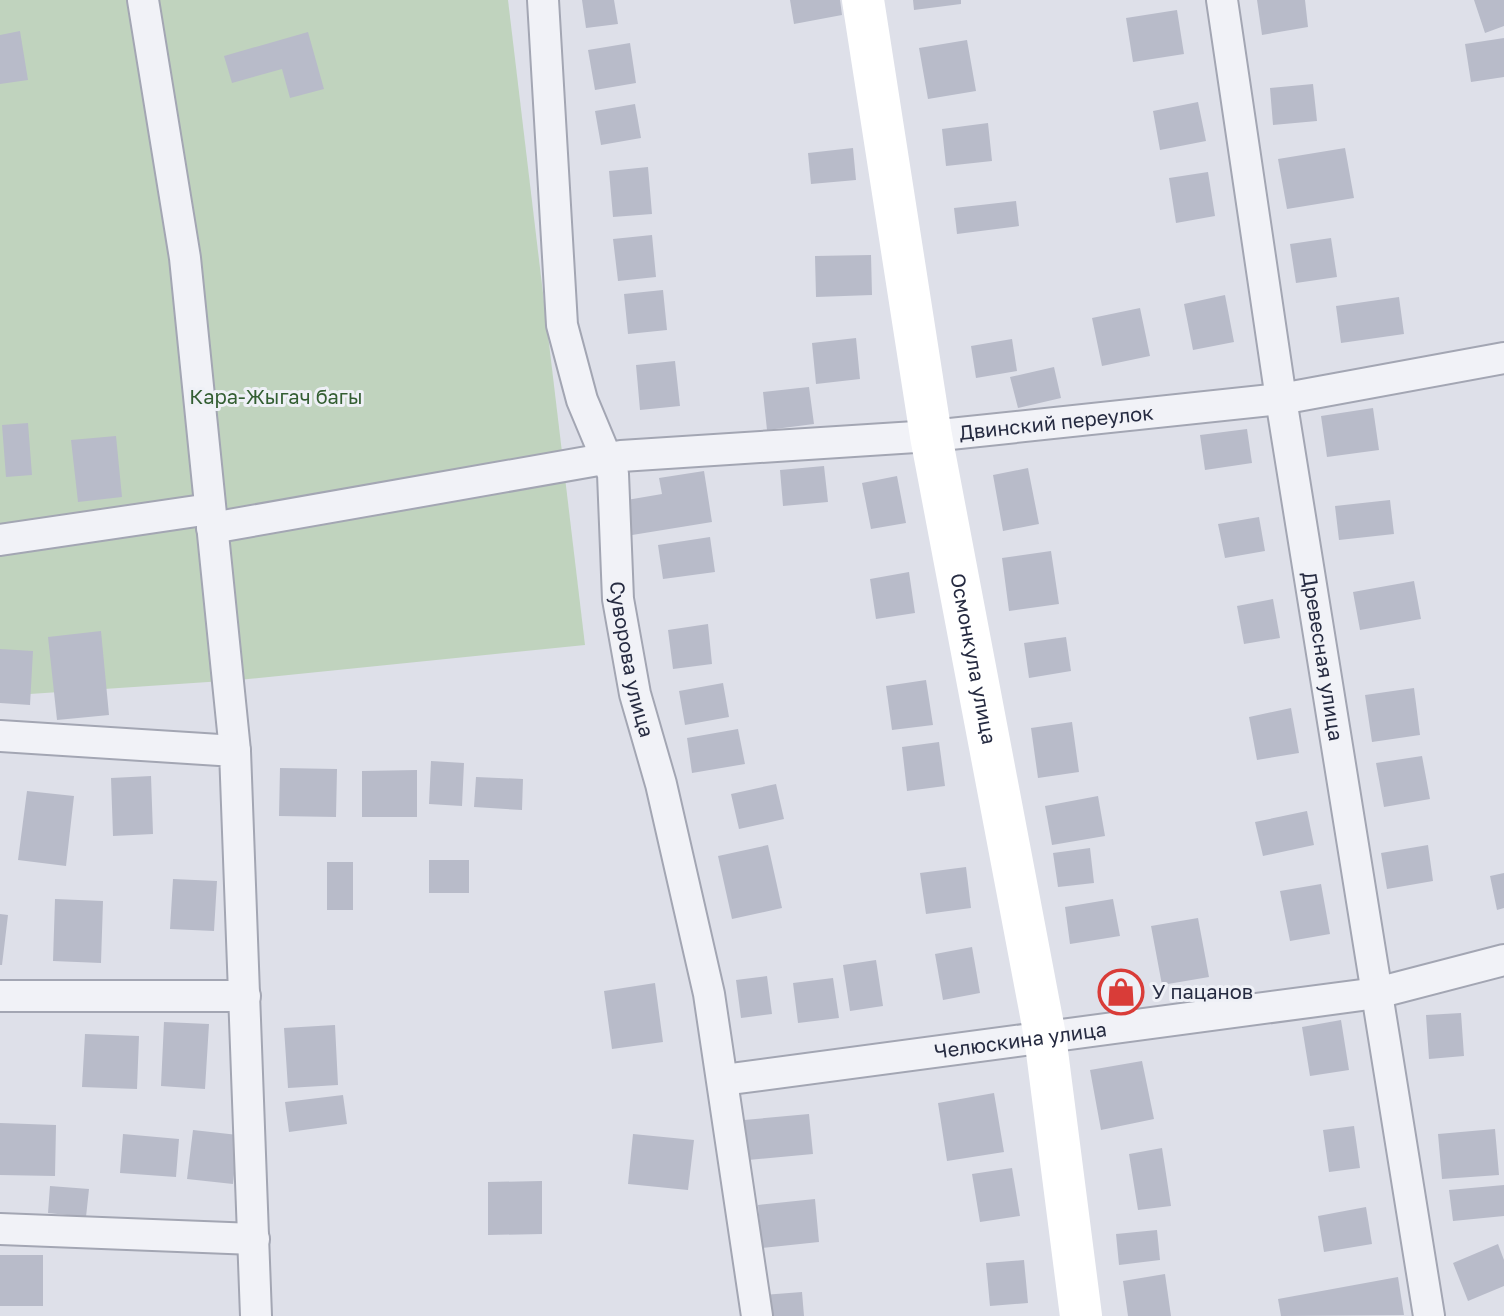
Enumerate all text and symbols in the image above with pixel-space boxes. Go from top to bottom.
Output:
park label: Кара-Жыгач багы [189,384,363,408]
street label: Двинский переулок [958,400,1155,444]
street label: Древесная улица [1298,570,1349,742]
street label: Осмонкула улица [946,571,1002,746]
street label: Суворова улица [606,581,660,740]
shop icon: У пацанов [1097,968,1145,1016]
place label: У пацанов [1152,979,1253,1003]
street label: Челюскина улица [933,1016,1108,1063]

